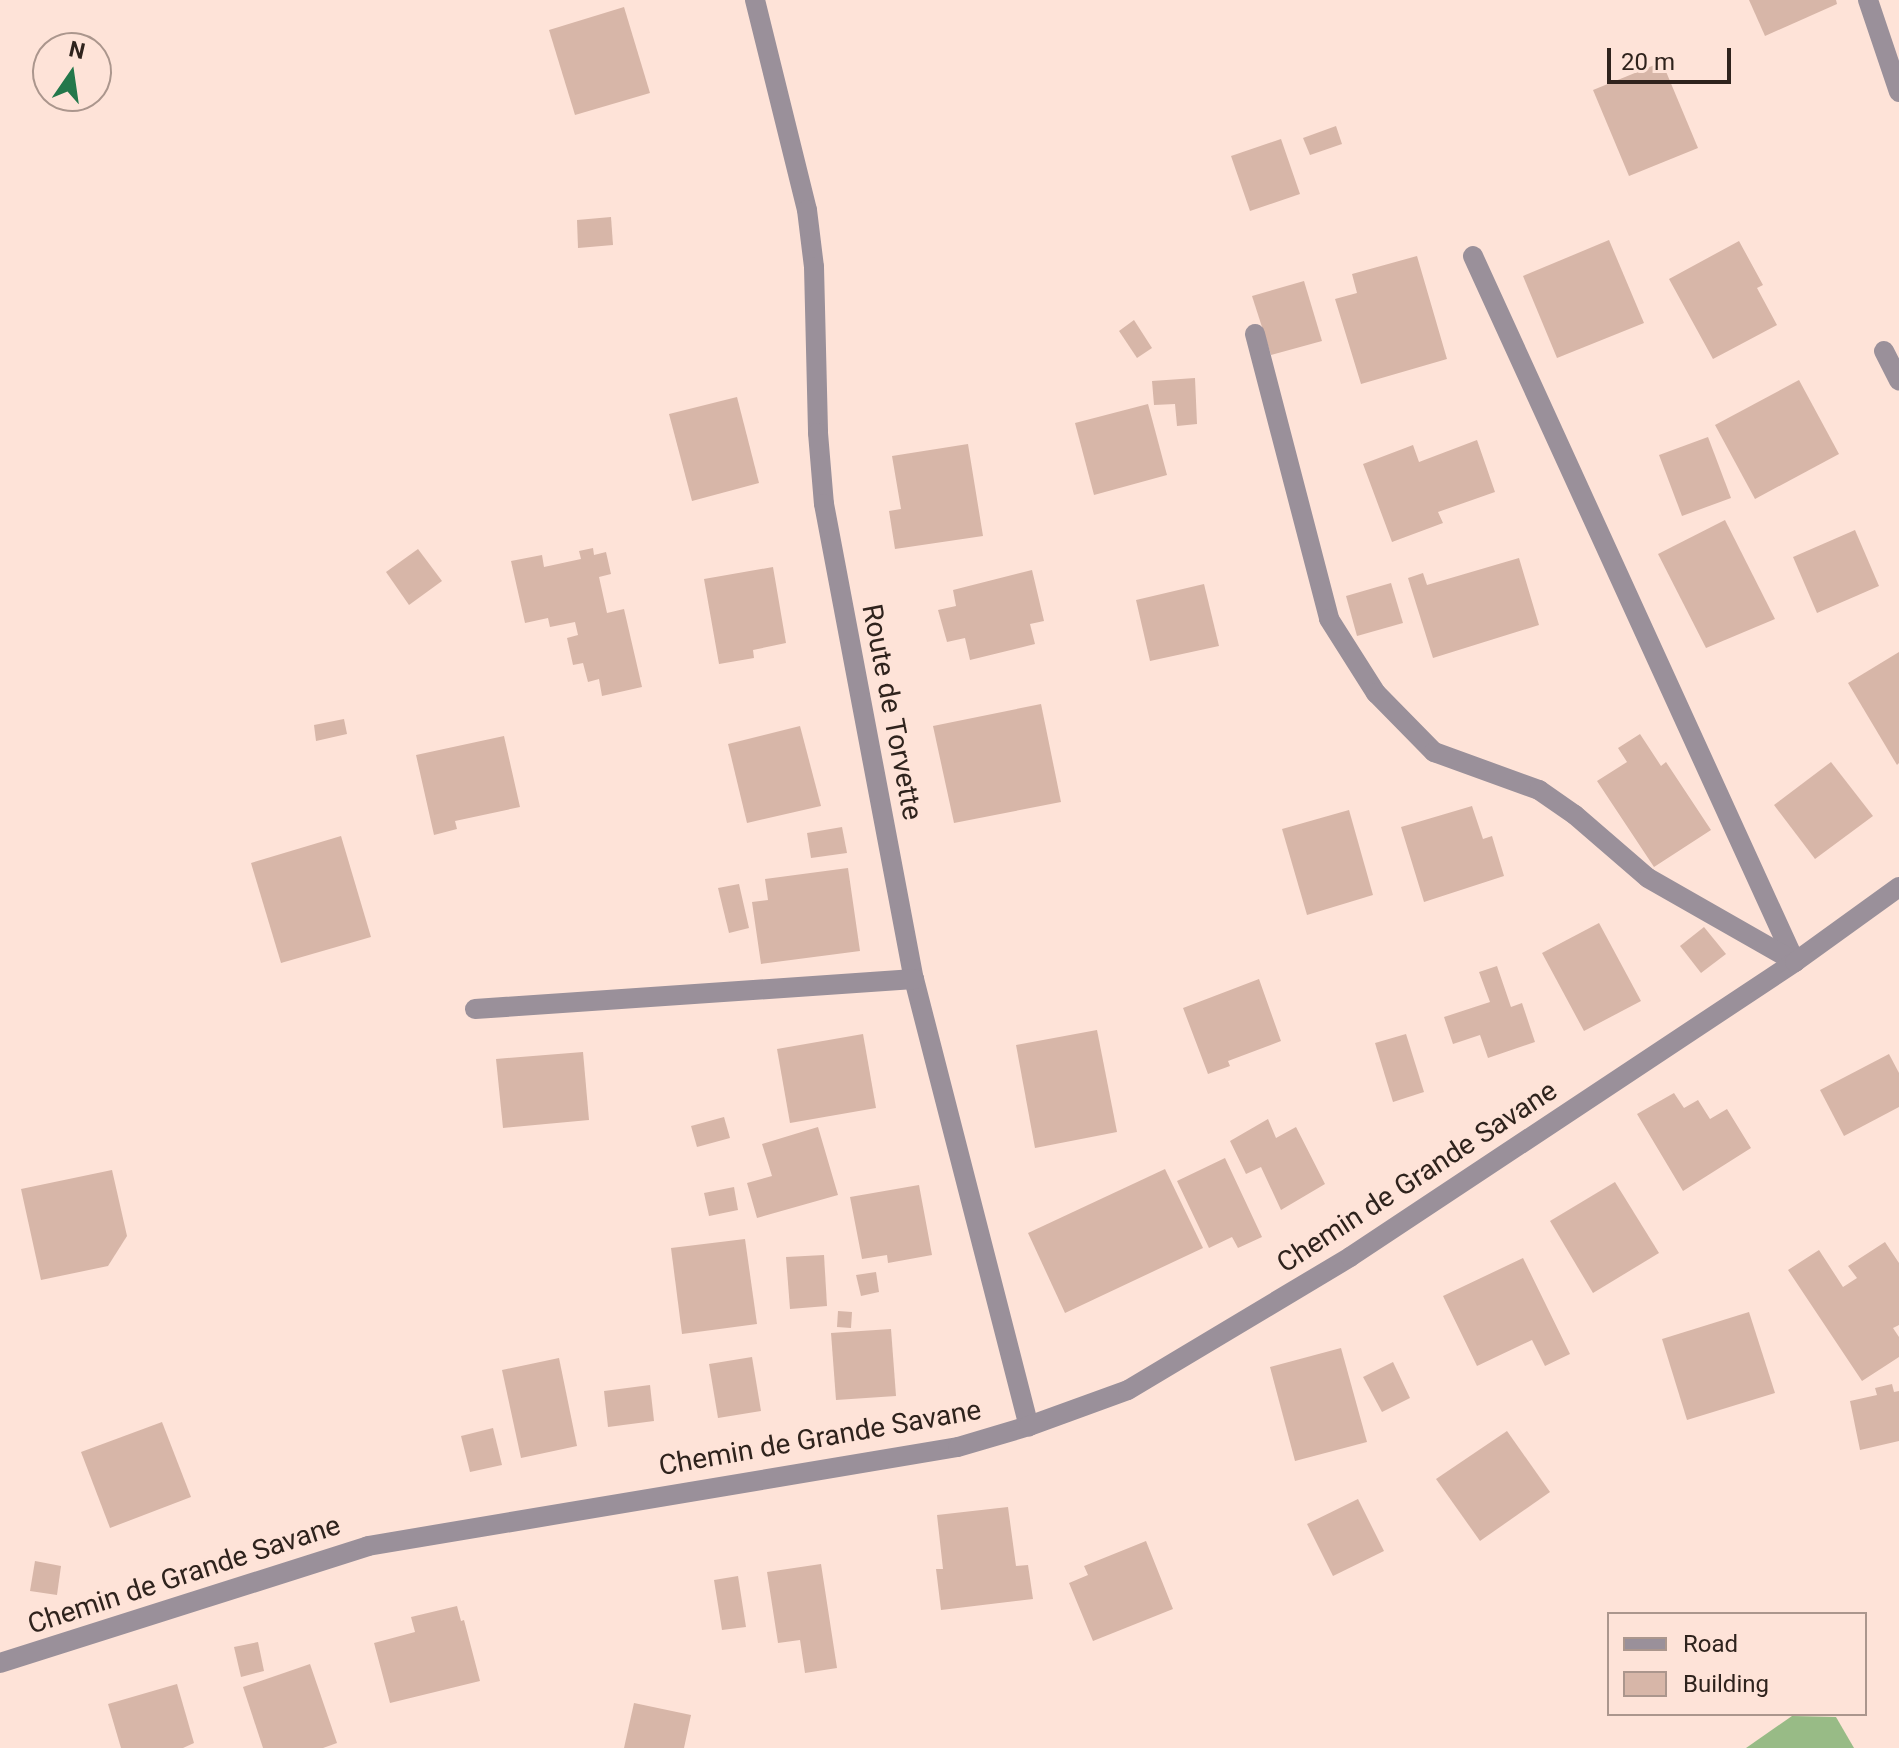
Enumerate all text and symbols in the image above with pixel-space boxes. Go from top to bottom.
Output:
north arrow [32,32,112,112]
scale bar [1611,32,1735,82]
text: N [67,36,87,64]
text: 20 m [1621,48,1675,76]
street label: Route de Torvette [855,601,929,823]
street label: Chemin de Grande Savane [1271,1074,1563,1280]
street label: Chemin de Grande Savane [656,1393,984,1483]
street label: Chemin de Grande Savane [23,1509,345,1641]
legend [1607,1612,1867,1716]
text: Road [1683,1630,1738,1658]
text: Building [1683,1670,1769,1698]

